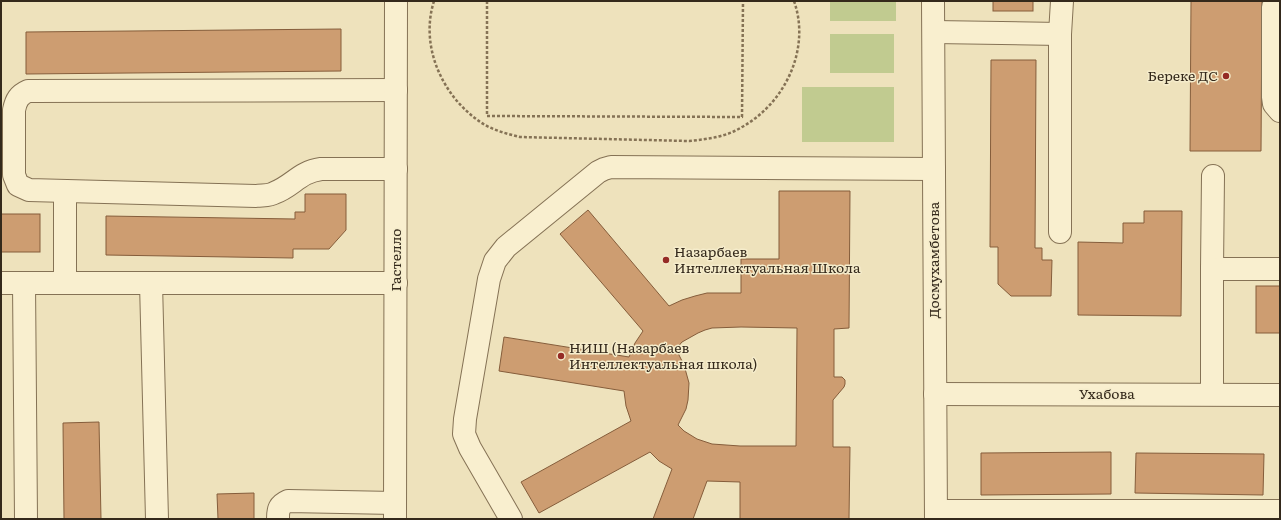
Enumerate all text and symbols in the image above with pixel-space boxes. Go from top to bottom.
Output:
place label: Береке ДС [1148,65,1218,85]
marker: Береке ДС [1221,71,1231,81]
street label: Досмухамбетова [923,201,943,318]
street label: Гастелло [385,228,405,292]
place label: Назарбаев Интеллектуальная Школа [674,241,861,277]
marker: Назарбаев Интеллектуальная Школа [661,255,671,265]
place label: НИШ (Назарбаев Интеллектуальная школа) [569,337,757,373]
marker: НИШ (Назарбаев Интеллектуальная школа) [556,351,566,361]
street label: Ухабова [1079,383,1135,403]

